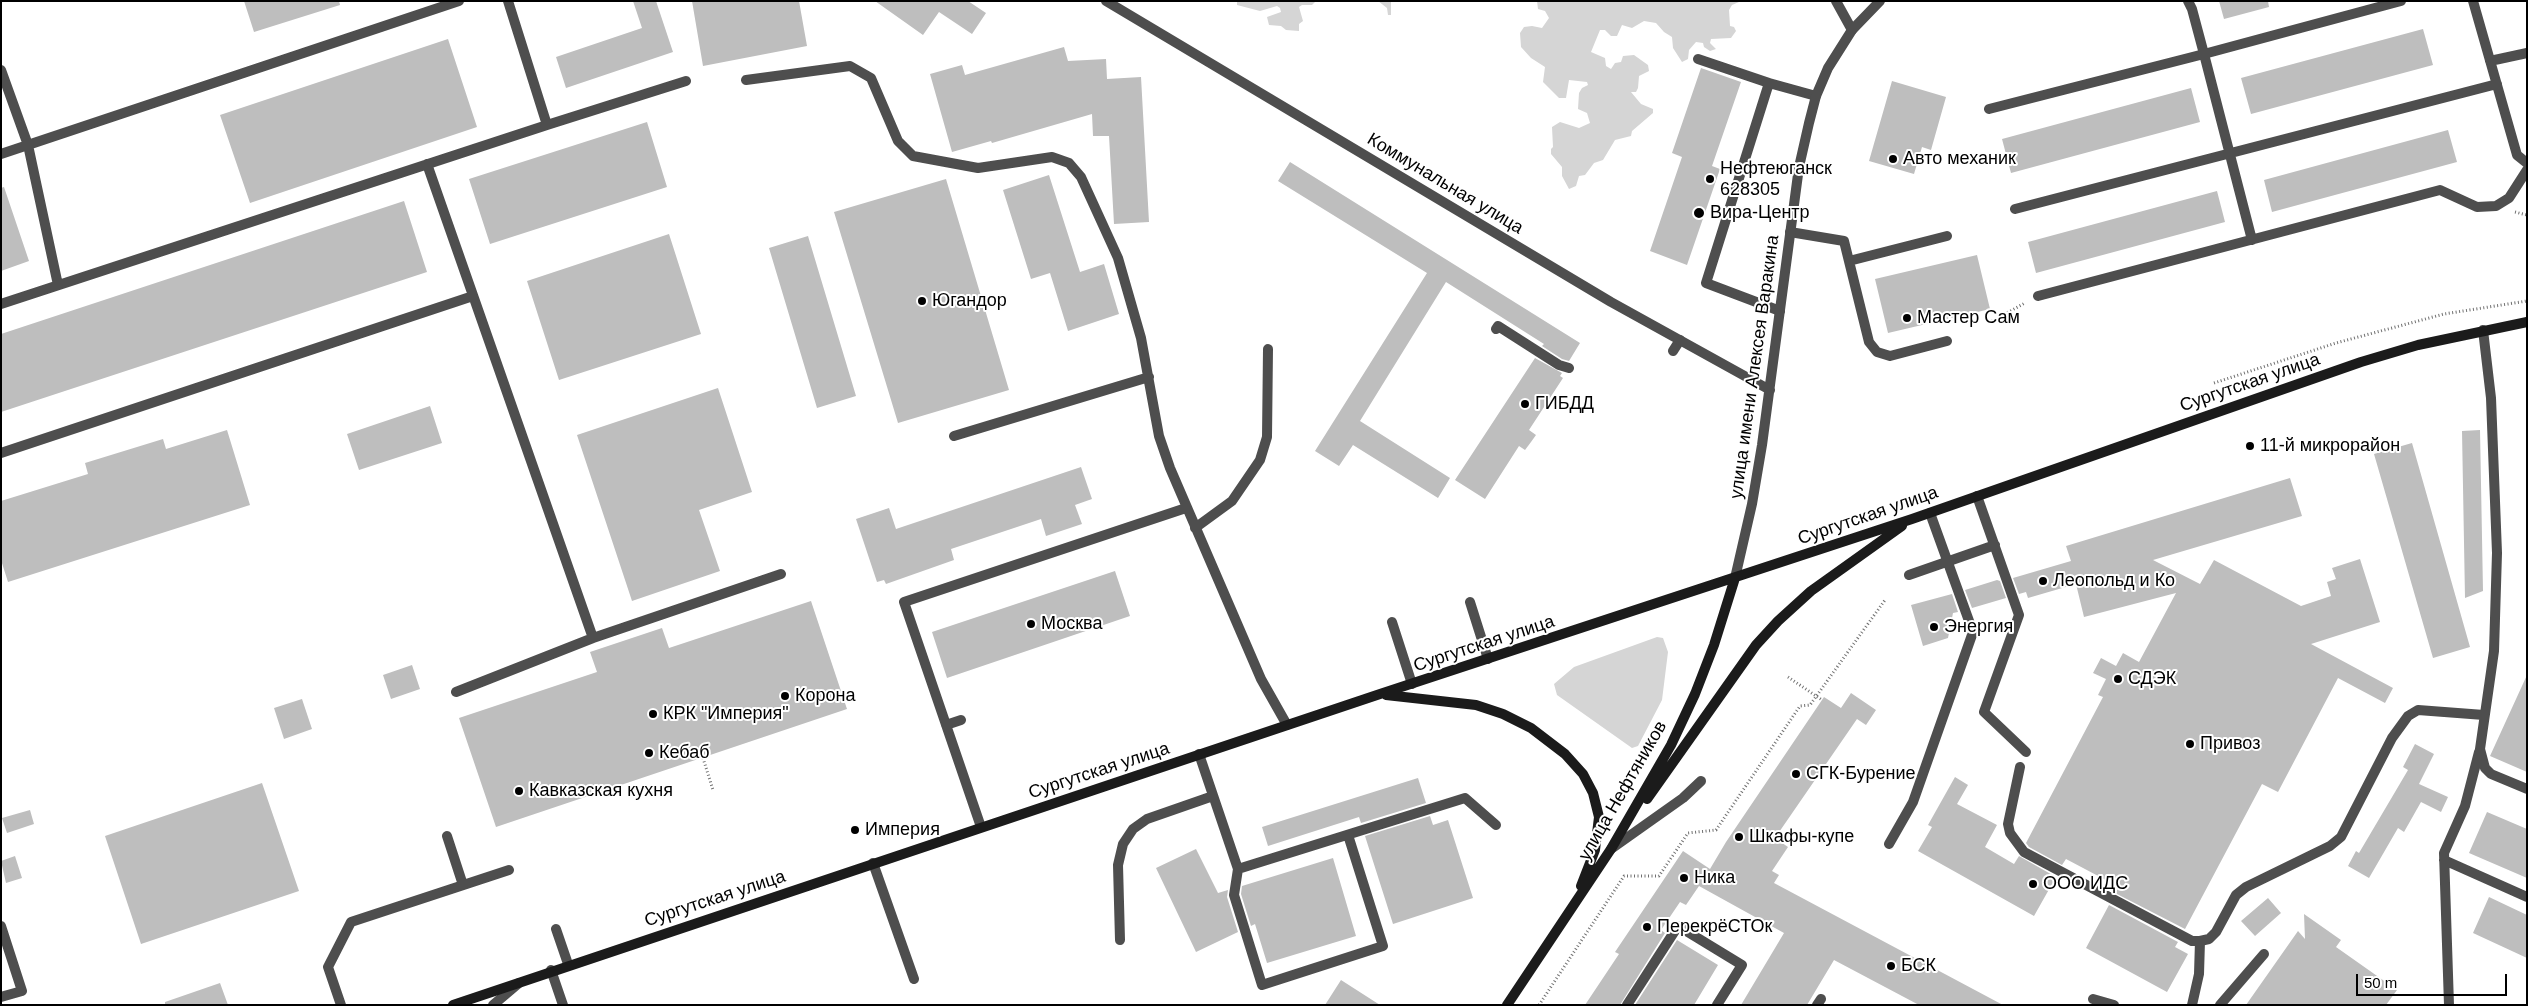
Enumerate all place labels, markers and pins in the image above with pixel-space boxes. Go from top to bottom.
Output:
place label: Авто механик [1903,148,2016,170]
marker: Авто механик [1887,153,1899,165]
place label: Нефтеюганск 628305 [1720,158,1832,200]
marker: Нефтеюганск 628305 [1704,173,1716,185]
place label: Вира-Центр [1710,202,1810,224]
marker: Вира-Центр [1692,206,1706,220]
place label: Югандор [932,290,1007,312]
marker: Югандор [916,295,928,307]
place label: Мастер Сам [1917,307,2020,329]
marker: Мастер Сам [1901,312,1913,324]
place label: ГИБДД [1535,393,1594,415]
marker: ГИБДД [1519,398,1531,410]
place label: 11-й микрорайон [2260,435,2400,457]
marker: 11-й микрорайон [2244,440,2256,452]
place label: Леопольд и Ко [2053,570,2175,592]
marker: Леопольд и Ко [2037,575,2049,587]
place label: Москва [1041,613,1102,635]
place label: Энергия [1944,616,2013,638]
marker: Москва [1025,618,1037,630]
marker: Энергия [1928,621,1940,633]
place label: СДЭК [2128,668,2176,690]
marker: СДЭК [2112,673,2124,685]
place label: Корона [795,685,855,707]
marker: Корона [779,690,791,702]
place label: КРК "Империя" [663,703,789,725]
marker: КРК "Империя" [647,708,659,720]
place label: Привоз [2200,733,2260,755]
marker: Привоз [2184,738,2196,750]
place label: Кебаб [659,742,710,764]
marker: Кебаб [643,747,655,759]
place label: СГК-Бурение [1806,763,1915,785]
marker: СГК-Бурение [1790,768,1802,780]
place label: Кавказская кухня [529,780,673,802]
marker: Кавказская кухня [513,785,525,797]
place label: Империя [865,819,940,841]
marker: Империя [849,824,861,836]
place label: Шкафы-купе [1749,826,1854,848]
marker: Шкафы-купе [1733,831,1745,843]
place label: Ника [1694,867,1735,889]
marker: Ника [1678,872,1690,884]
place label: ООО ИДС [2043,873,2128,895]
marker: ООО ИДС [2027,878,2039,890]
place label: ПерекрёСТОк [1657,916,1772,938]
marker: ПерекрёСТОк [1641,921,1653,933]
place label: БСК [1901,955,1936,977]
marker: БСК [1885,960,1897,972]

